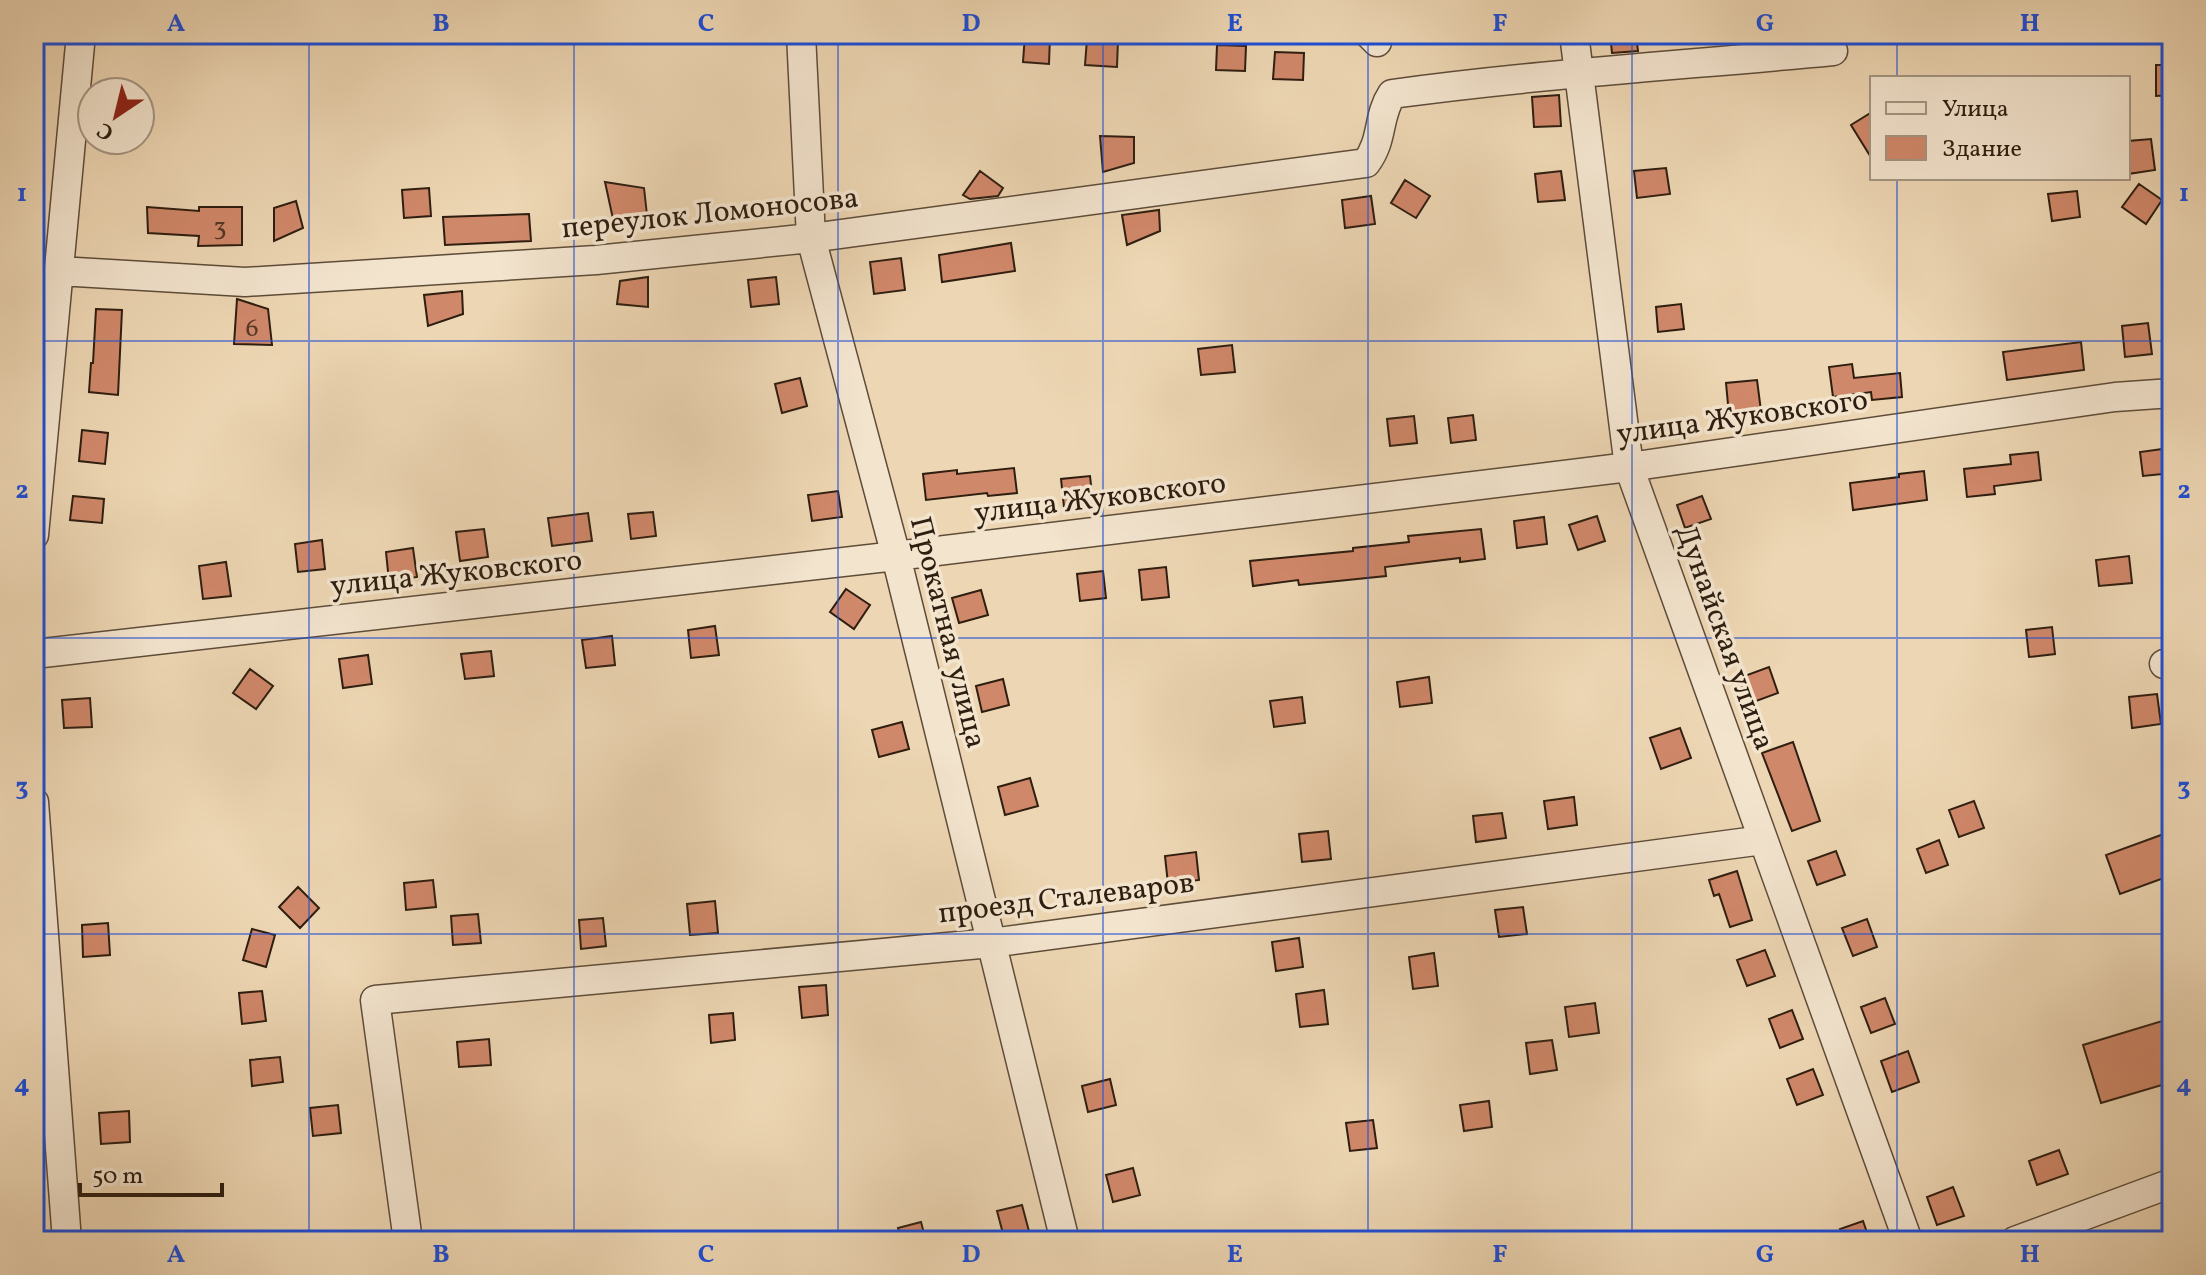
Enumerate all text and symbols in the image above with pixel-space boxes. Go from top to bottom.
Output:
text: A [167,6,186,42]
text: B [432,6,450,42]
text: C [698,6,714,42]
text: D [961,6,981,42]
text: E [1227,6,1243,42]
text: F [1492,6,1508,42]
text: G [1756,6,1774,42]
text: H [2020,6,2040,42]
north arrow [76,76,156,156]
legend [1870,76,2130,180]
text: Улица [1942,93,2009,127]
text: С [91,114,121,147]
text: Здание [1942,133,2022,167]
text: 1 [17,176,27,212]
text: 1 [2179,176,2189,212]
street label: переулок Ломоносова [560,178,861,250]
house number: 3 [213,210,227,246]
house number: 6 [245,311,259,347]
street label: улица Жуковского [1614,380,1871,456]
street label: улица Жуковского [972,463,1228,535]
text: 2 [15,473,29,509]
text: 2 [2177,473,2191,509]
street label: Прокатная улица [898,512,996,753]
street label: Дунайская улица [1664,519,1784,756]
street label: улица Жуковского [328,540,584,608]
text: 3 [15,770,29,806]
text: 3 [2177,770,2191,806]
street label: проезд Сталеваров [936,862,1197,936]
text: 4 [14,1067,30,1103]
text: 4 [2176,1067,2192,1103]
scale bar [80,1147,222,1197]
text: 50 m [92,1160,144,1194]
text: A [167,1237,186,1273]
text: B [432,1237,450,1273]
text: C [698,1237,714,1273]
text: D [961,1237,981,1273]
text: E [1227,1237,1243,1273]
text: F [1492,1237,1508,1273]
text: G [1756,1237,1774,1273]
text: H [2020,1237,2040,1273]

